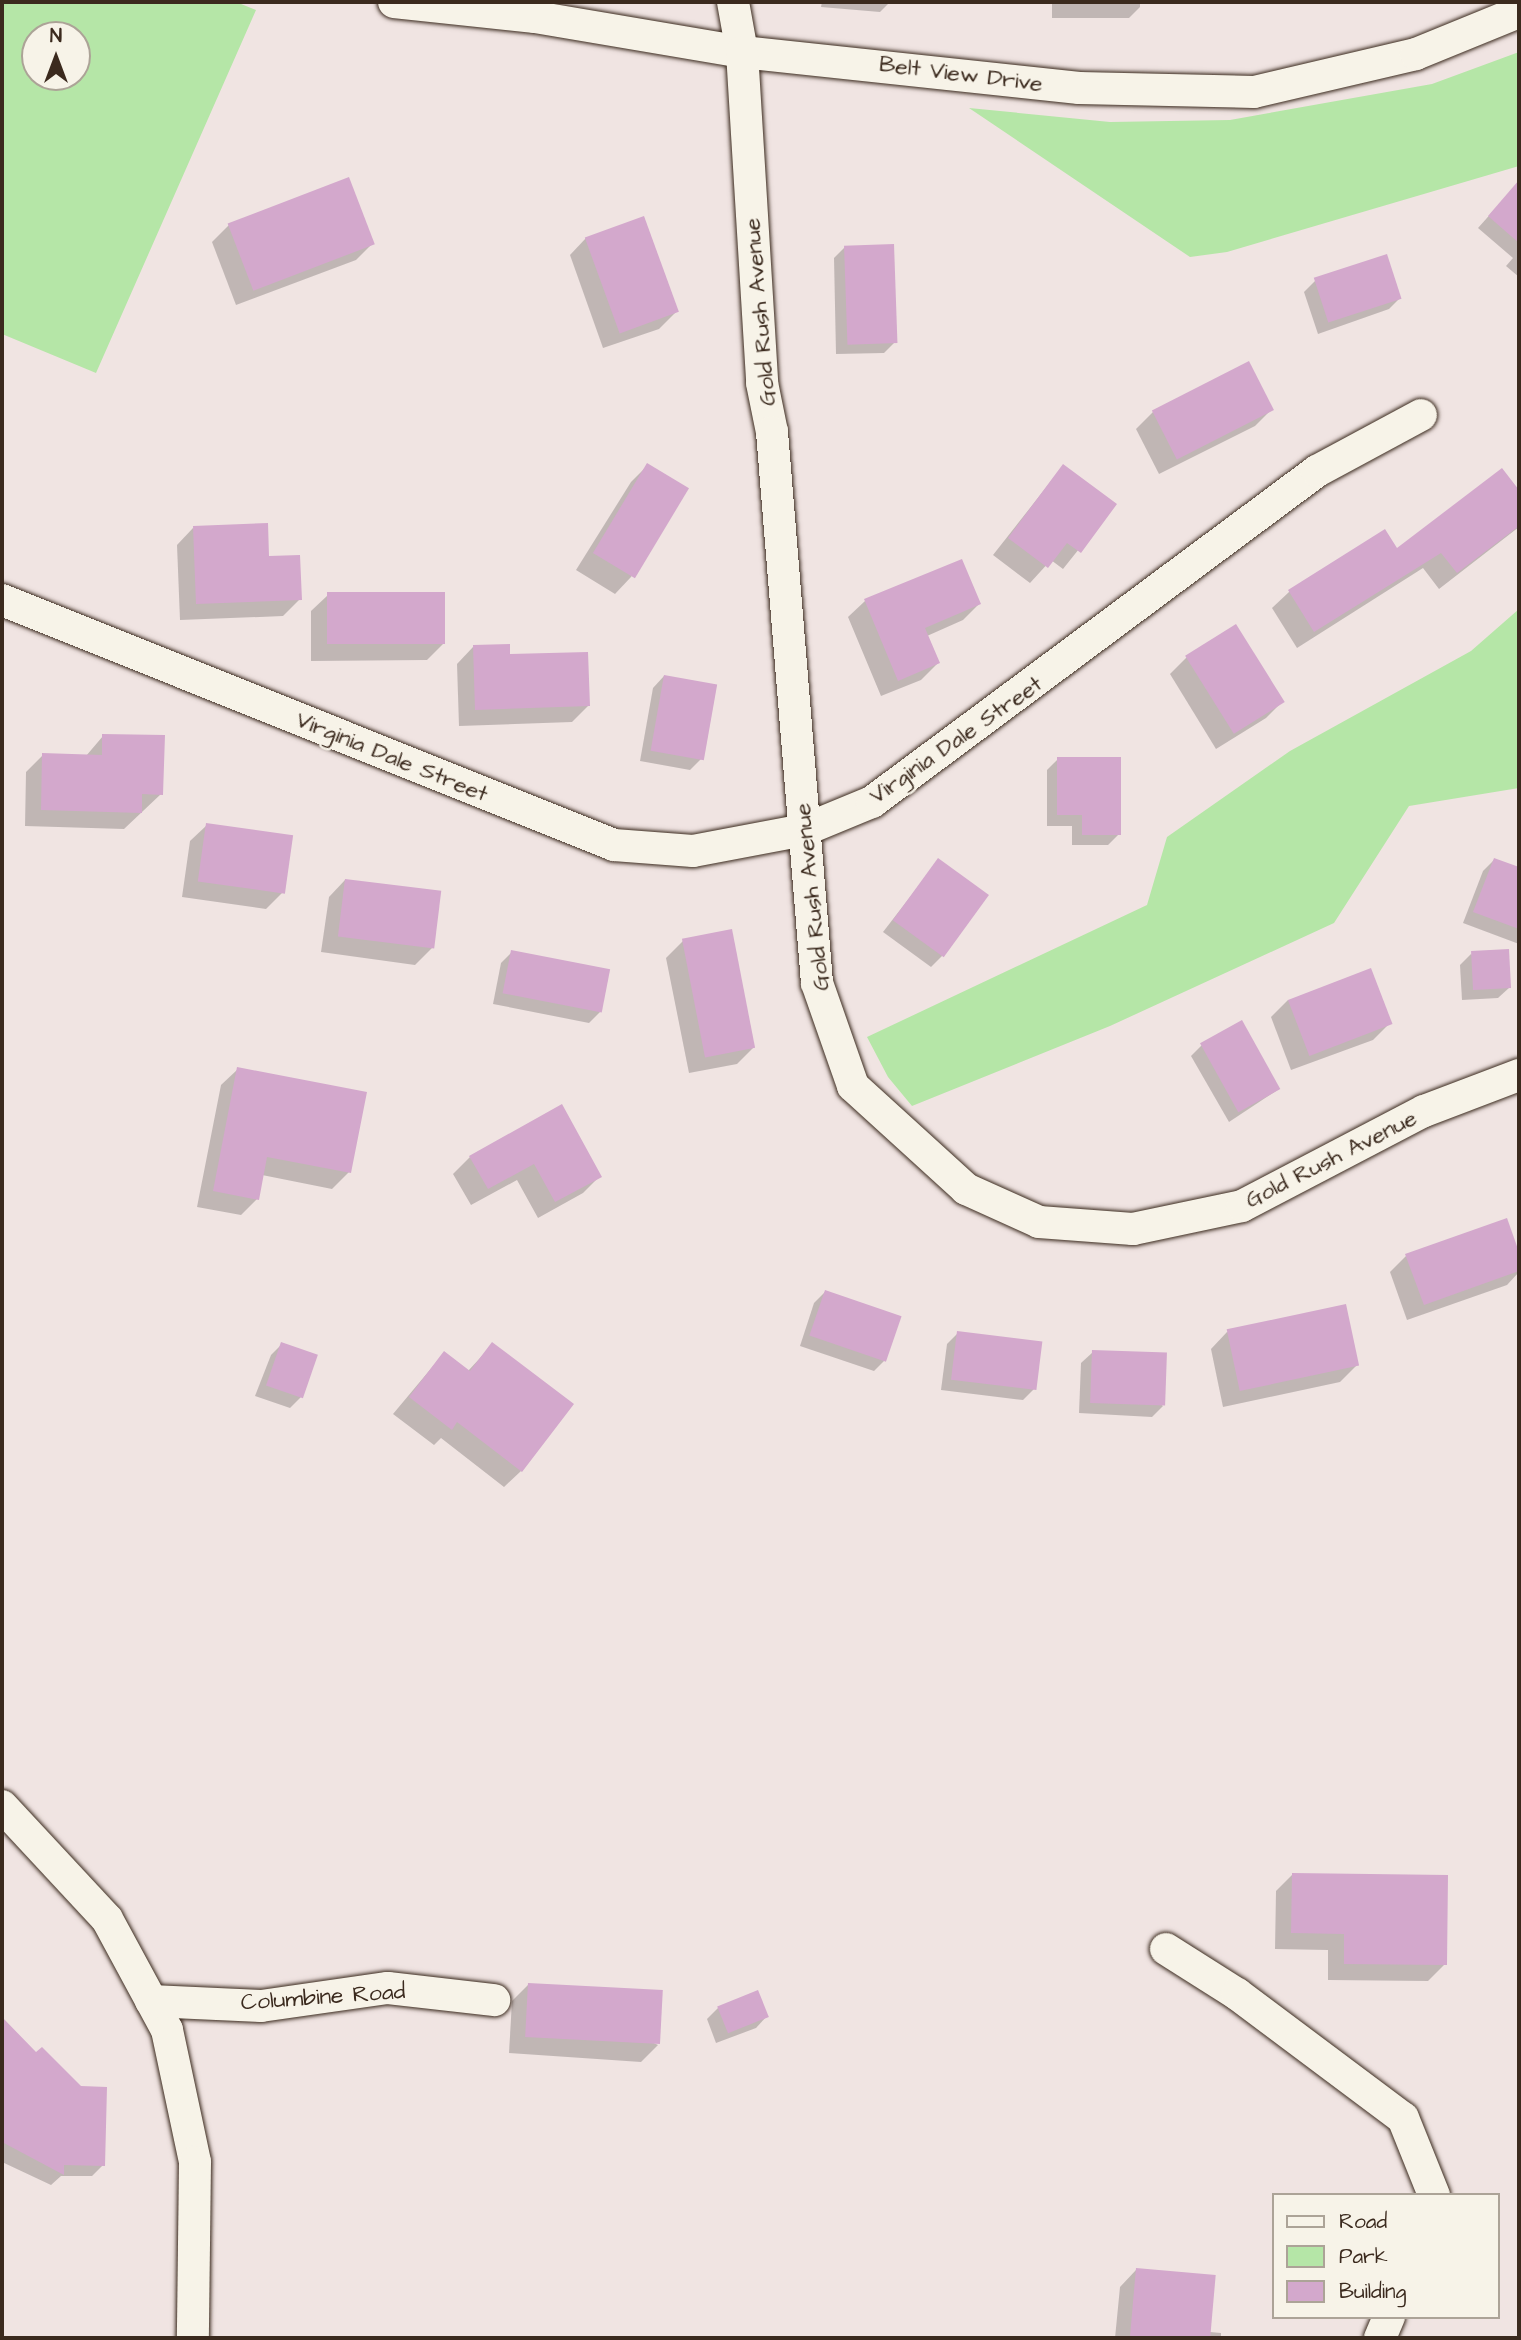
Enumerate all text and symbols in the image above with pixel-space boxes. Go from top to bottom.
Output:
north arrow [21,21,91,91]
text: N [50,23,62,50]
street label: Belt View Drive [878,50,1044,98]
street label: Gold Rush Avenue [738,217,782,407]
street label: Virginia Dale Street [864,670,1048,810]
street label: Virginia Dale Street [292,706,492,808]
street label: Gold Rush Avenue [788,802,836,992]
street label: Gold Rush Avenue [1241,1104,1421,1214]
street label: Columbine Road [240,1977,406,2017]
legend [1272,2193,1500,2319]
text: Road [1339,2207,1387,2236]
text: Park [1339,2242,1388,2271]
text: Building [1339,2277,1406,2306]

